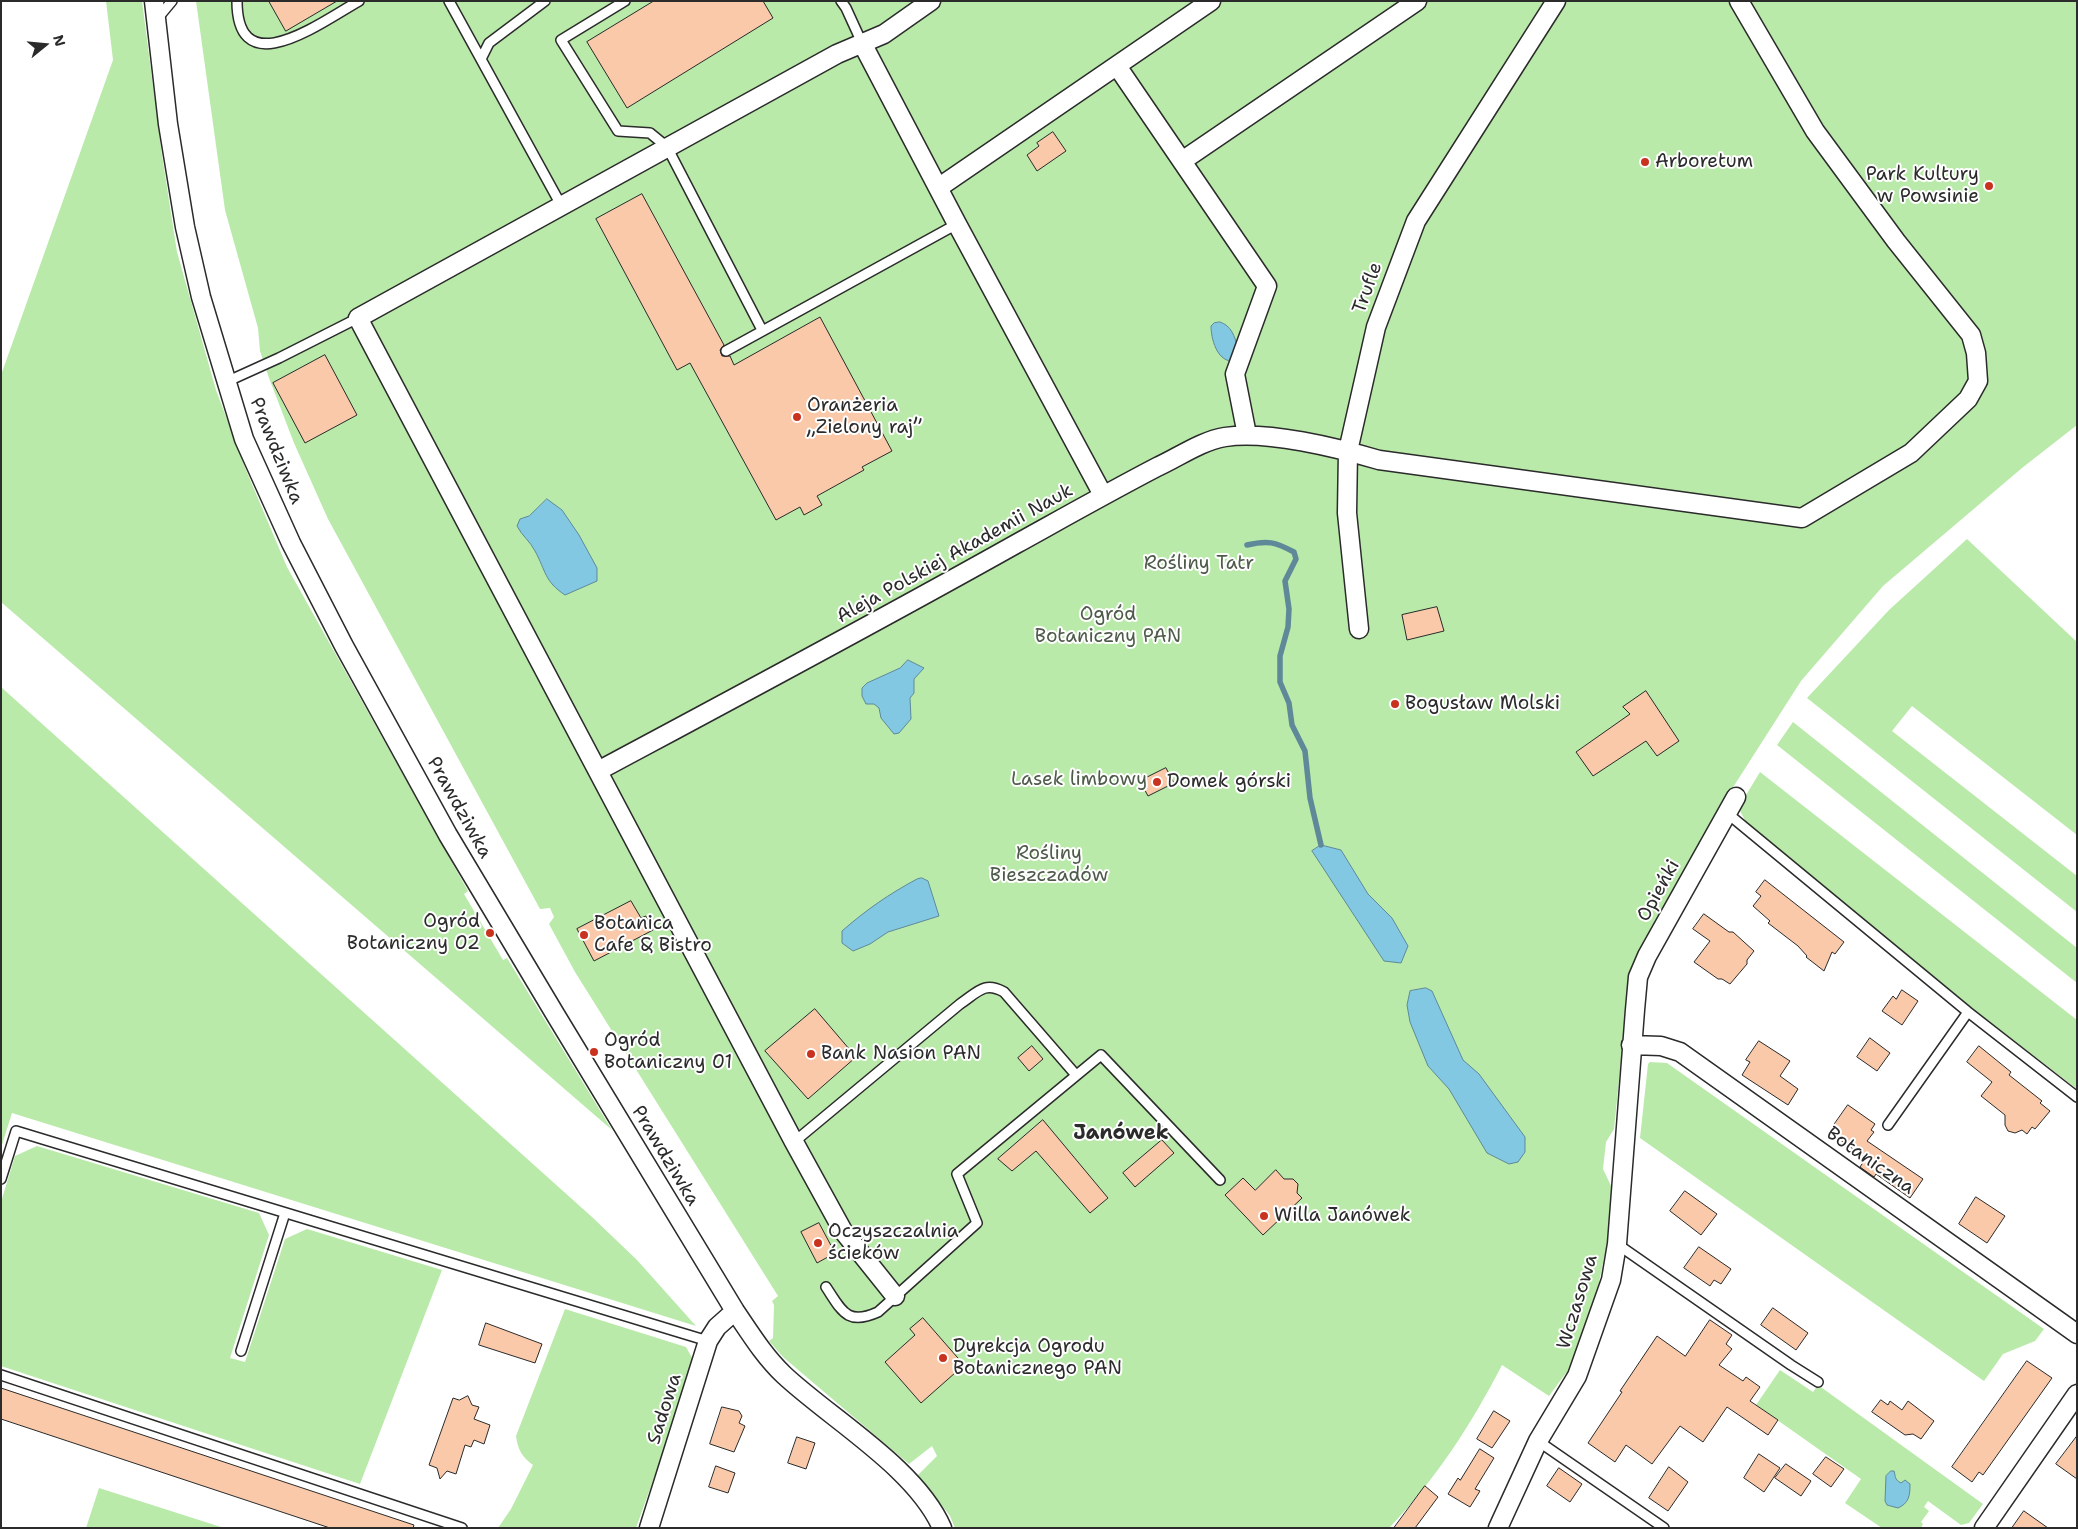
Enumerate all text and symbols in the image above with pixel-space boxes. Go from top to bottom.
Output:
north arrow [20,20,70,70]
text: N [49,33,70,49]
place label: Arboretum [1655,151,1753,173]
marker: Arboretum [1639,156,1651,168]
place label: Park Kultury w Powsinie [1866,164,1979,208]
marker: Park Kultury w Powsinie [1983,180,1995,192]
street label: Trufle [1348,259,1388,317]
street label: Prawdziwka [244,394,308,508]
place label: Oranżeria „Zielony raj” [807,395,922,439]
marker: Oranżeria „Zielony raj” [791,411,803,423]
street label: Aleja Polskiej Akademii Nauk [833,479,1077,629]
park label: Rośliny Tatr [1144,553,1254,575]
park label: Ogród Botaniczny PAN [1035,604,1181,648]
place label: Bogusław Molski [1405,693,1560,715]
marker: Bogusław Molski [1389,698,1401,710]
street label: Prawdziwka [422,753,496,863]
park label: Lasek limbowy [1011,769,1147,791]
place label: Domek górski [1167,771,1291,793]
marker: Domek górski [1151,776,1163,788]
park label: Rośliny Bieszczadów [990,843,1108,887]
street label: Opieńki [1633,856,1685,926]
place label: Ogród Botaniczny 02 [347,911,480,955]
place label: Botanica Cafe & Bistro [594,913,712,957]
marker: Ogród Botaniczny 02 [484,927,496,939]
marker: Botanica Cafe & Bistro [578,929,590,941]
place label: Ogród Botaniczny 01 [604,1030,732,1074]
place label: Bank Nasion PAN [821,1043,981,1065]
marker: Ogród Botaniczny 01 [588,1046,600,1058]
marker: Bank Nasion PAN [805,1048,817,1060]
street label: Prawdziwka [626,1102,704,1210]
district label: Janówek [1073,1122,1169,1146]
street label: Botaniczna [1822,1122,1918,1200]
place label: Willa Janówek [1274,1205,1411,1227]
marker: Willa Janówek [1258,1210,1270,1222]
place label: Oczyszczalnia ścieków [828,1221,959,1265]
marker: Oczyszczalnia ścieków [812,1237,824,1249]
street label: Wczasowa [1553,1252,1603,1352]
place label: Dyrekcja Ogrodu Botanicznego PAN [953,1336,1122,1380]
marker: Dyrekcja Ogrodu Botanicznego PAN [937,1352,949,1364]
street label: Sadowa [643,1371,687,1447]

